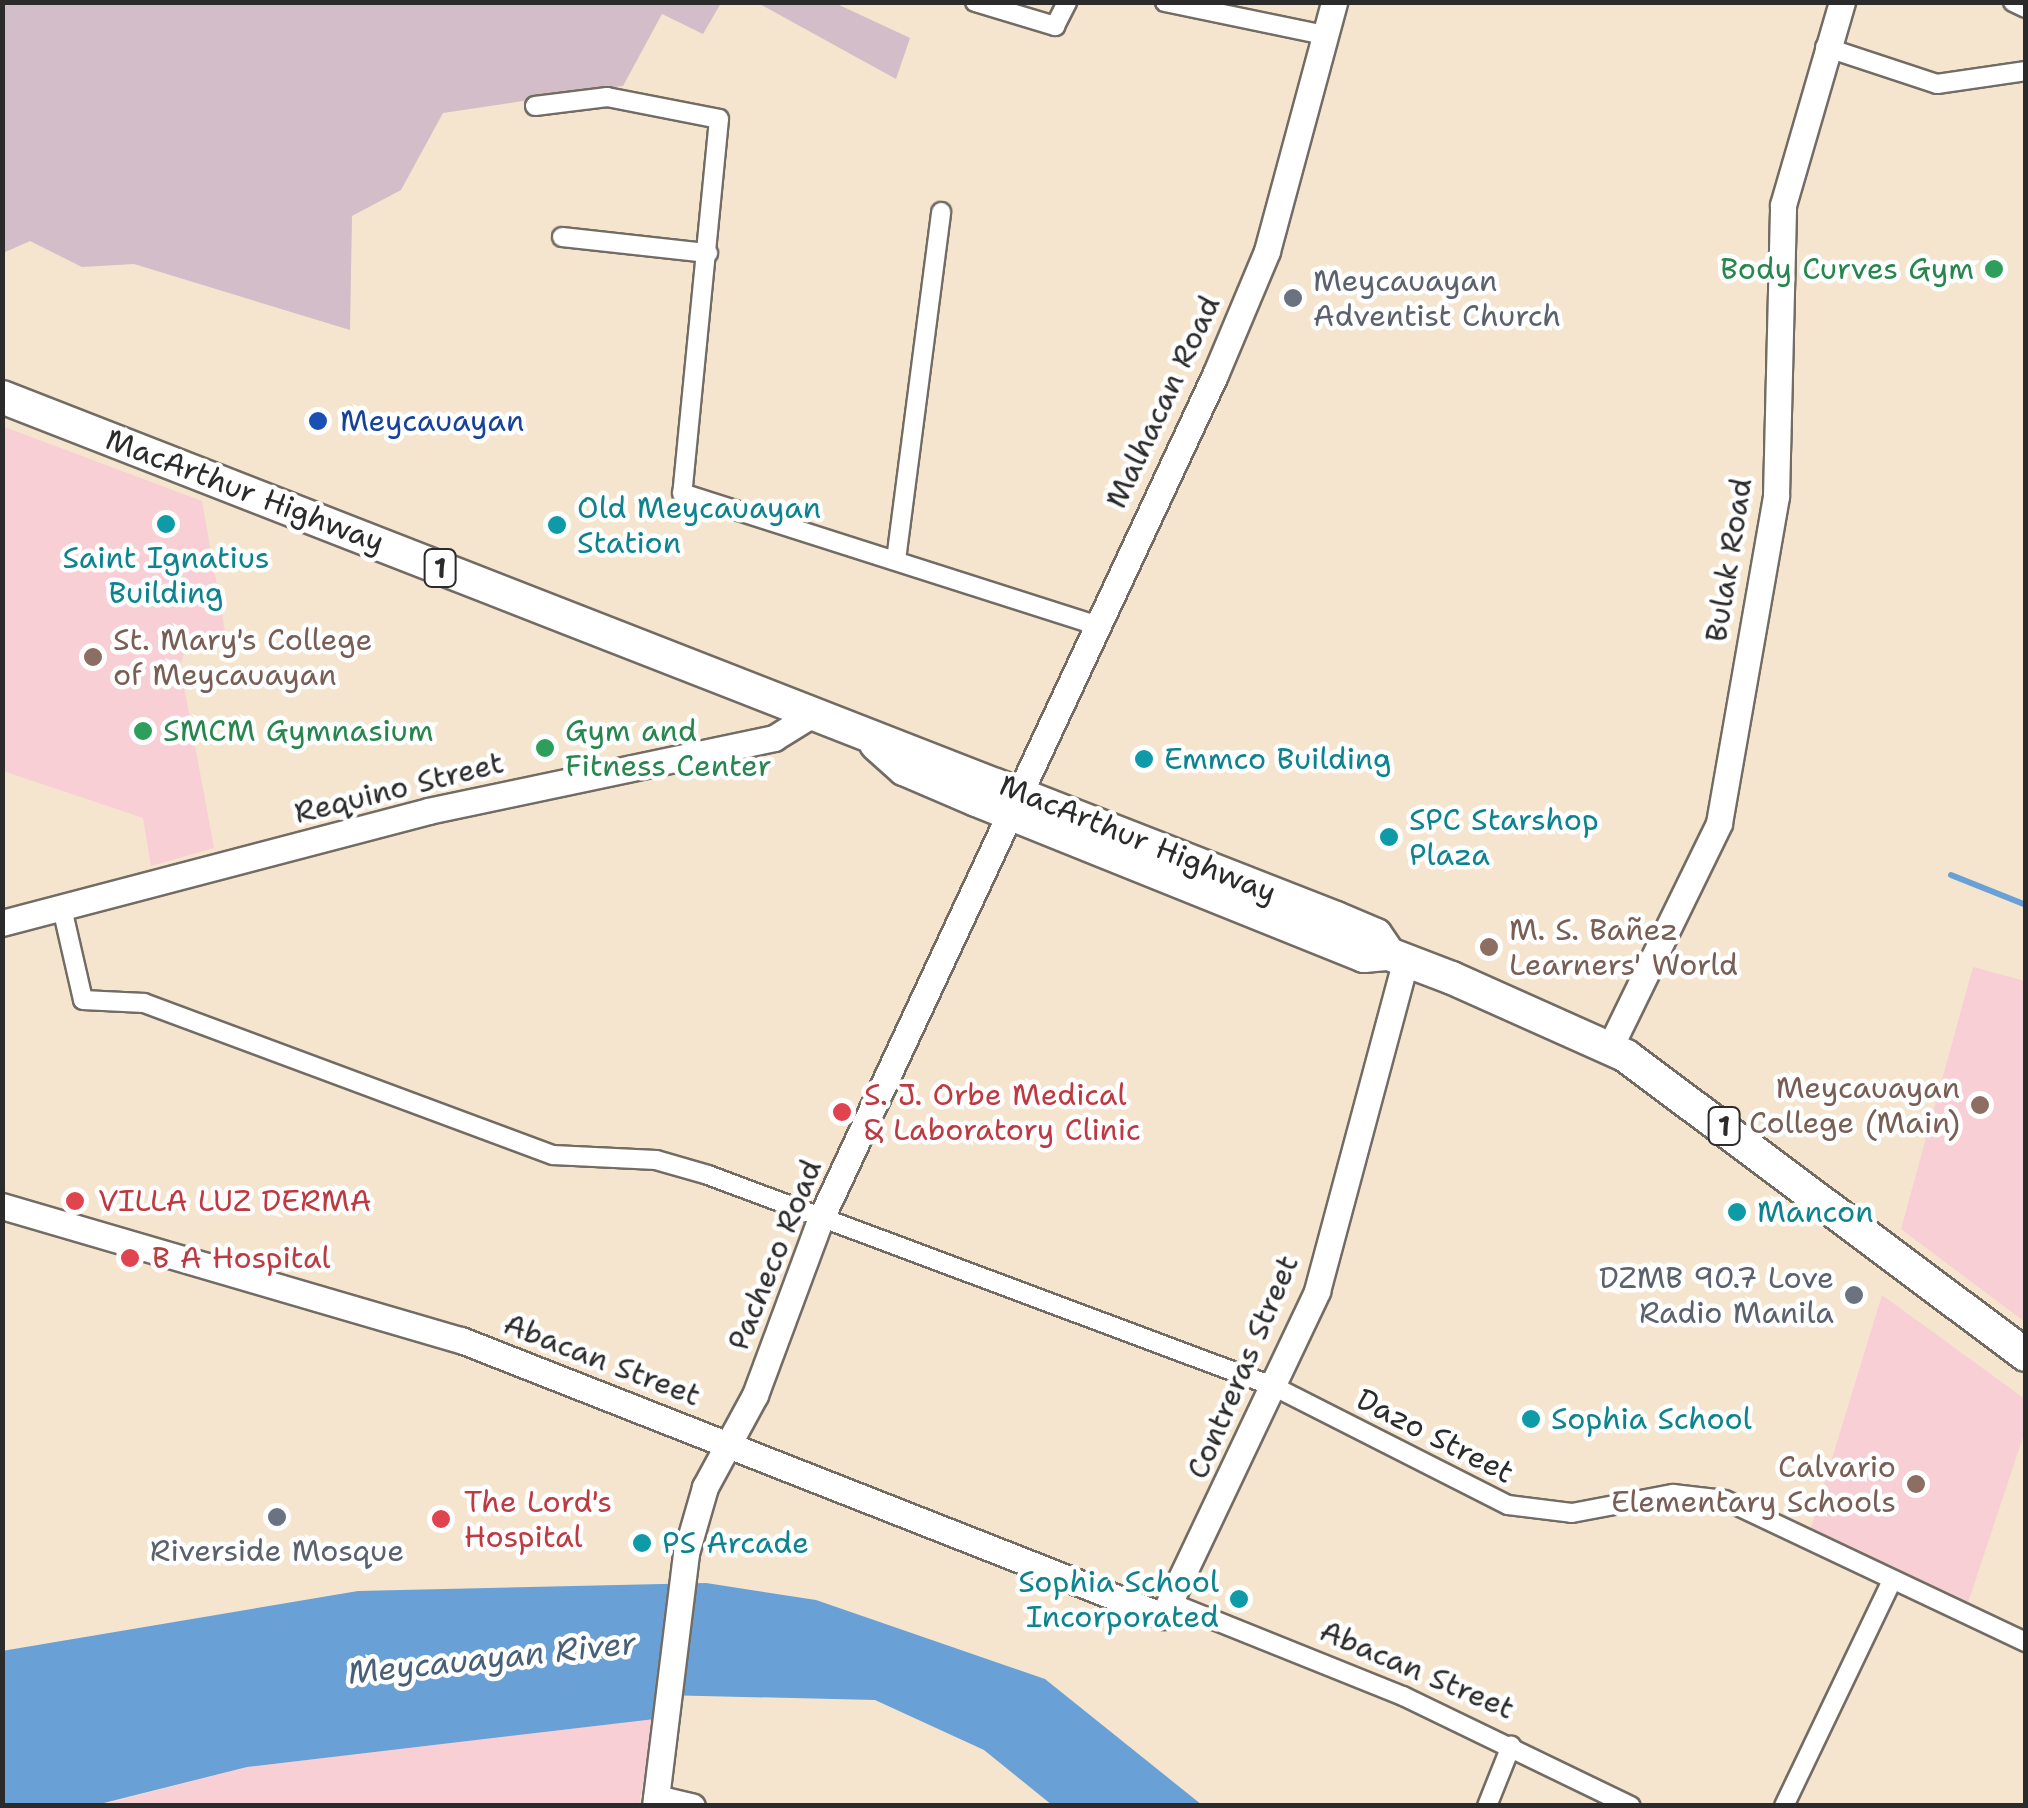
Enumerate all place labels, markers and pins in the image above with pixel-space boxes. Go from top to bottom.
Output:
place label: Body Curves Gym [1720,251,1974,287]
marker: Body Curves Gym [1983,258,2005,280]
place label: Meycauayan Adventist Church [1313,263,1561,334]
marker: Meycauayan Adventist Church [1282,287,1304,309]
place label: Meycauayan [340,403,524,439]
marker: Meycauayan [305,408,331,434]
place label: Old Meycauayan Station [577,490,821,560]
marker: Saint Ignatius Building [155,513,177,535]
marker: Old Meycauayan Station [546,514,568,536]
place label: Saint Ignatius Building [62,540,270,610]
place label: St. Mary's College of Meycauayan [113,622,372,692]
marker: St. Mary's College of Meycauayan [82,646,104,668]
place label: SMCM Gymnasium [163,713,434,749]
place label: Gym and Fitness Center [565,713,772,784]
marker: SMCM Gymnasium [132,720,154,742]
marker: Gym and Fitness Center [534,737,556,759]
place label: Emmco Building [1164,741,1391,777]
marker: Emmco Building [1133,748,1155,770]
place label: SPC Starshop Plaza [1409,802,1599,872]
marker: SPC Starshop Plaza [1378,826,1400,848]
place label: M. S. Bañez Learners' World [1509,912,1738,982]
marker: M. S. Bañez Learners' World [1478,936,1500,958]
place label: Meycauayan College (Main) [1749,1070,1960,1140]
place label: S. J. Orbe Medical & Laboratory Clinic [864,1077,1141,1148]
marker: Meycauayan College (Main) [1969,1094,1991,1116]
marker: S. J. Orbe Medical & Laboratory Clinic [829,1099,855,1125]
place label: VILLA LUZ DERMA [98,1183,372,1219]
marker: VILLA LUZ DERMA [62,1188,88,1214]
place label: Mancon [1757,1194,1874,1230]
marker: Mancon [1726,1201,1748,1223]
place label: B A Hospital [152,1240,331,1276]
marker: B A Hospital [117,1245,143,1271]
place label: DZMB 90.7 Love Radio Manila [1599,1260,1834,1330]
marker: DZMB 90.7 Love Radio Manila [1843,1284,1865,1306]
place label: Sophia School [1551,1401,1752,1437]
marker: Sophia School [1520,1408,1542,1430]
place label: Calvario Elementary Schools [1611,1449,1896,1520]
marker: Calvario Elementary Schools [1905,1473,1927,1495]
place label: The Lord's Hospital [464,1484,612,1554]
marker: Riverside Mosque [266,1506,288,1528]
marker: The Lord's Hospital [428,1506,454,1532]
place label: PS Arcade [662,1525,809,1561]
marker: PS Arcade [631,1532,653,1554]
place label: Riverside Mosque [150,1533,404,1569]
place label: Sophia School Incorporated [1018,1564,1219,1634]
marker: Sophia School Incorporated [1228,1588,1250,1610]

